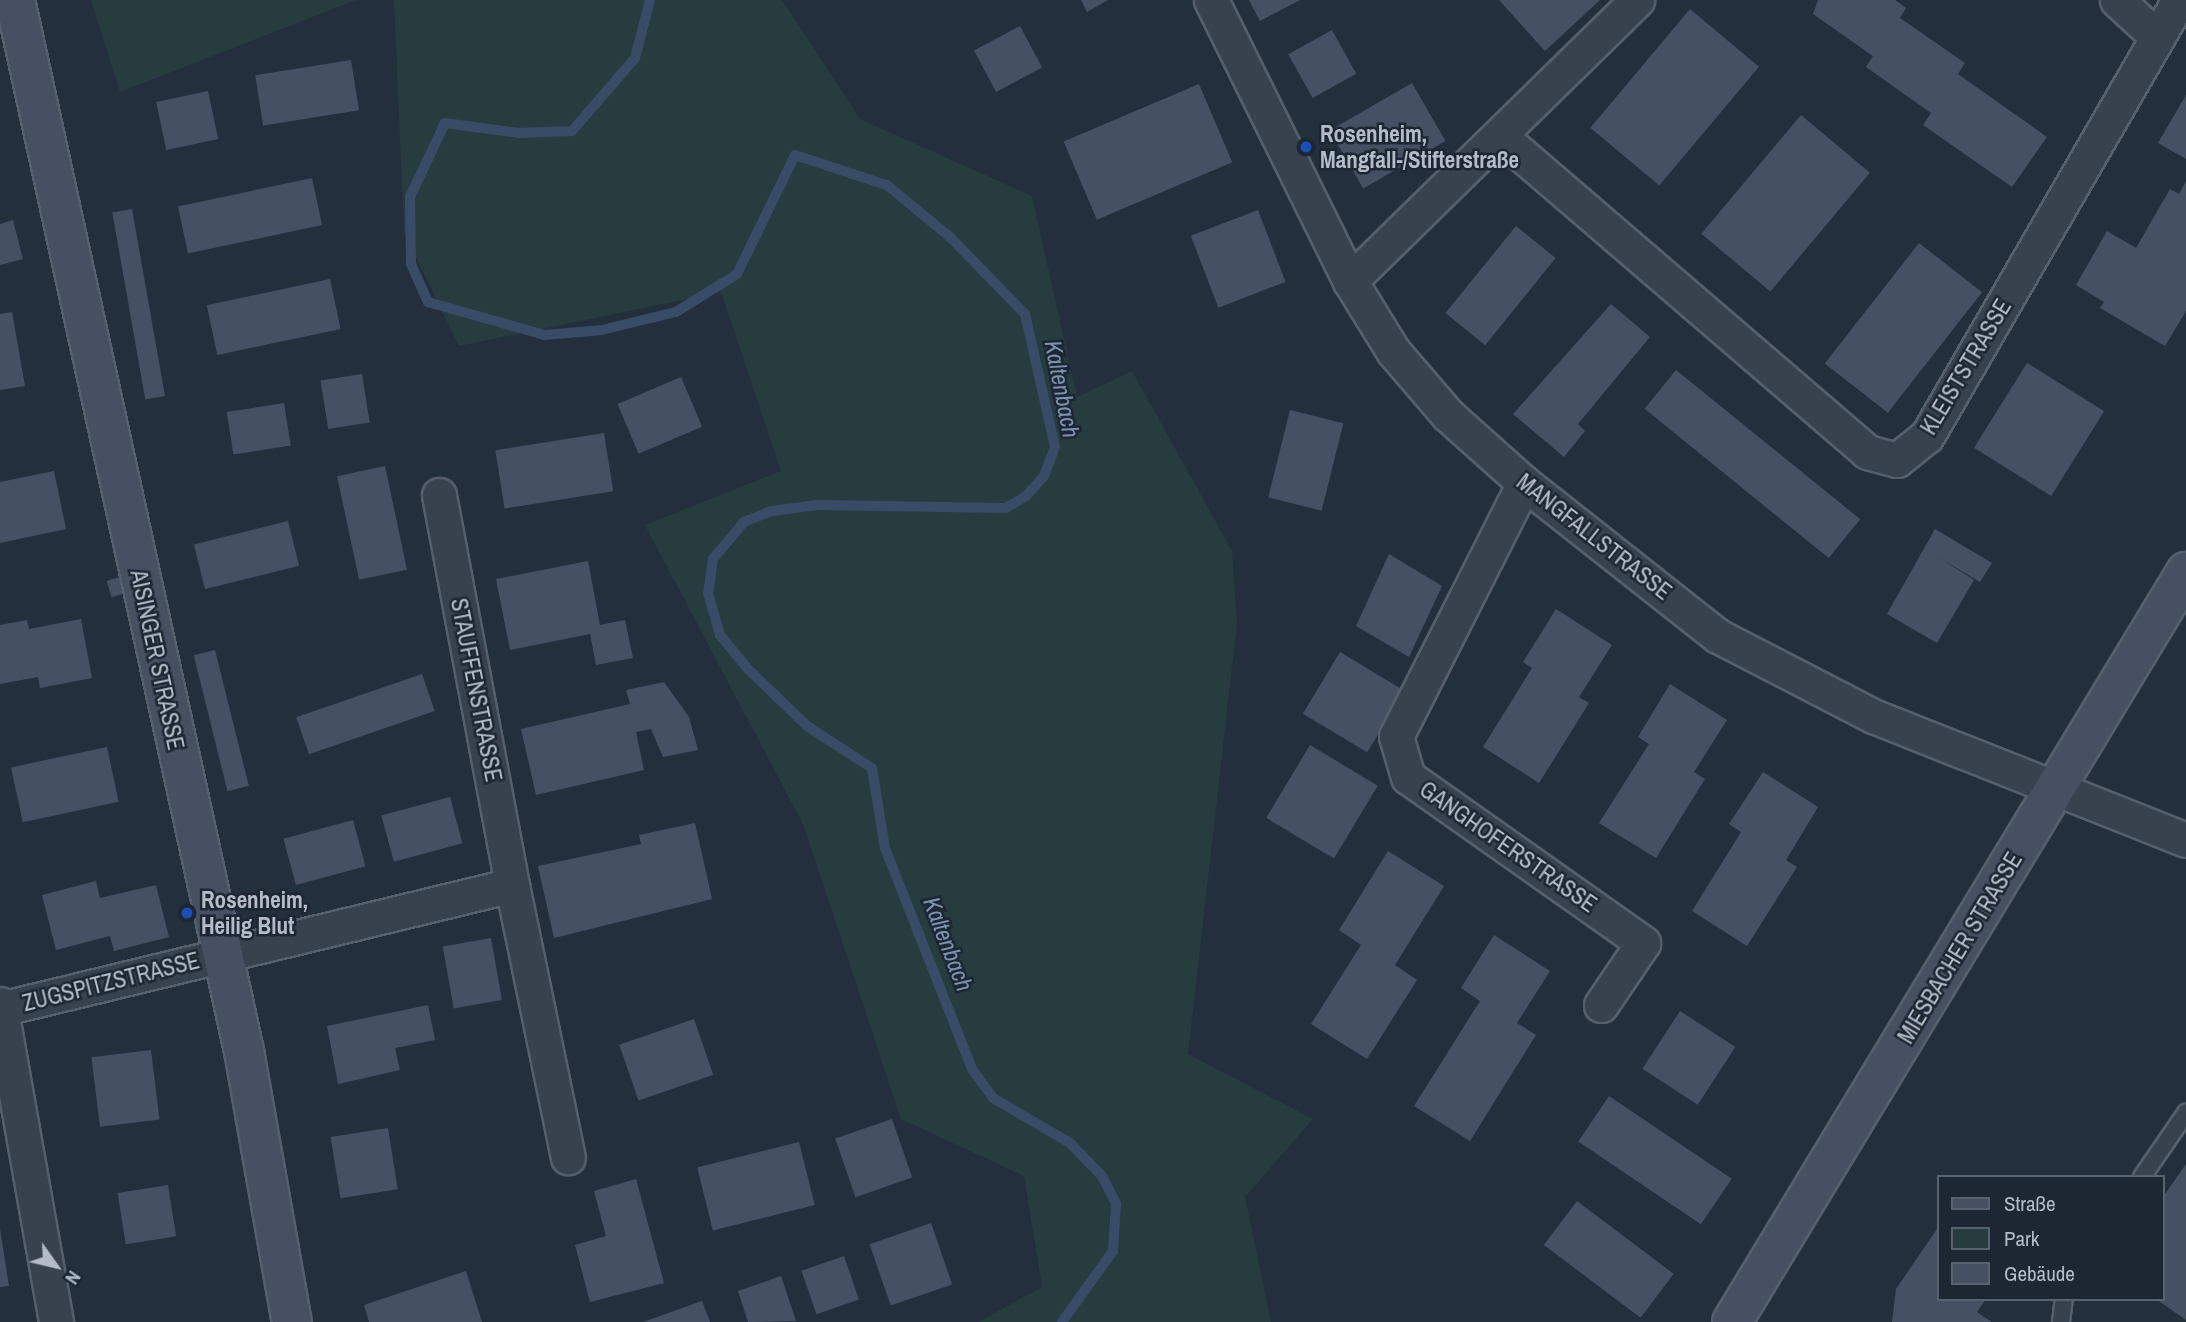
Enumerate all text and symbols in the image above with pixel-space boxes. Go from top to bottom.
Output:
place label: Rosenheim, Mangfall-/Stifterstraße [1320,120,1519,174]
marker: Rosenheim, Mangfall-/Stifterstraße [1298,139,1314,155]
street label: KLEISTSTRASSE [1915,294,2017,440]
water label: Kaltenbach [1038,338,1086,440]
street label: MANGFALLSTRASSE [1511,468,1677,606]
street label: AISINGER STRASSE [124,567,190,753]
street label: STAUFFENSTRASSE [445,596,507,784]
street label: GANGHOFERSTRASSE [1414,776,1602,918]
street label: MIESBACHER STRASSE [1892,847,2028,1049]
place label: Rosenheim, Heilig Blut [201,886,308,940]
water label: Kaltenbach [917,893,979,995]
marker: Rosenheim, Heilig Blut [179,905,195,921]
street label: ZUGSPITZSTRASSE [20,947,202,1017]
legend [1938,1175,2165,1301]
text: Straße [2004,1189,2056,1218]
text: Park [2004,1224,2039,1253]
north arrow [21,1231,91,1301]
text: Gebäude [2004,1259,2075,1288]
text: N [59,1266,87,1290]

